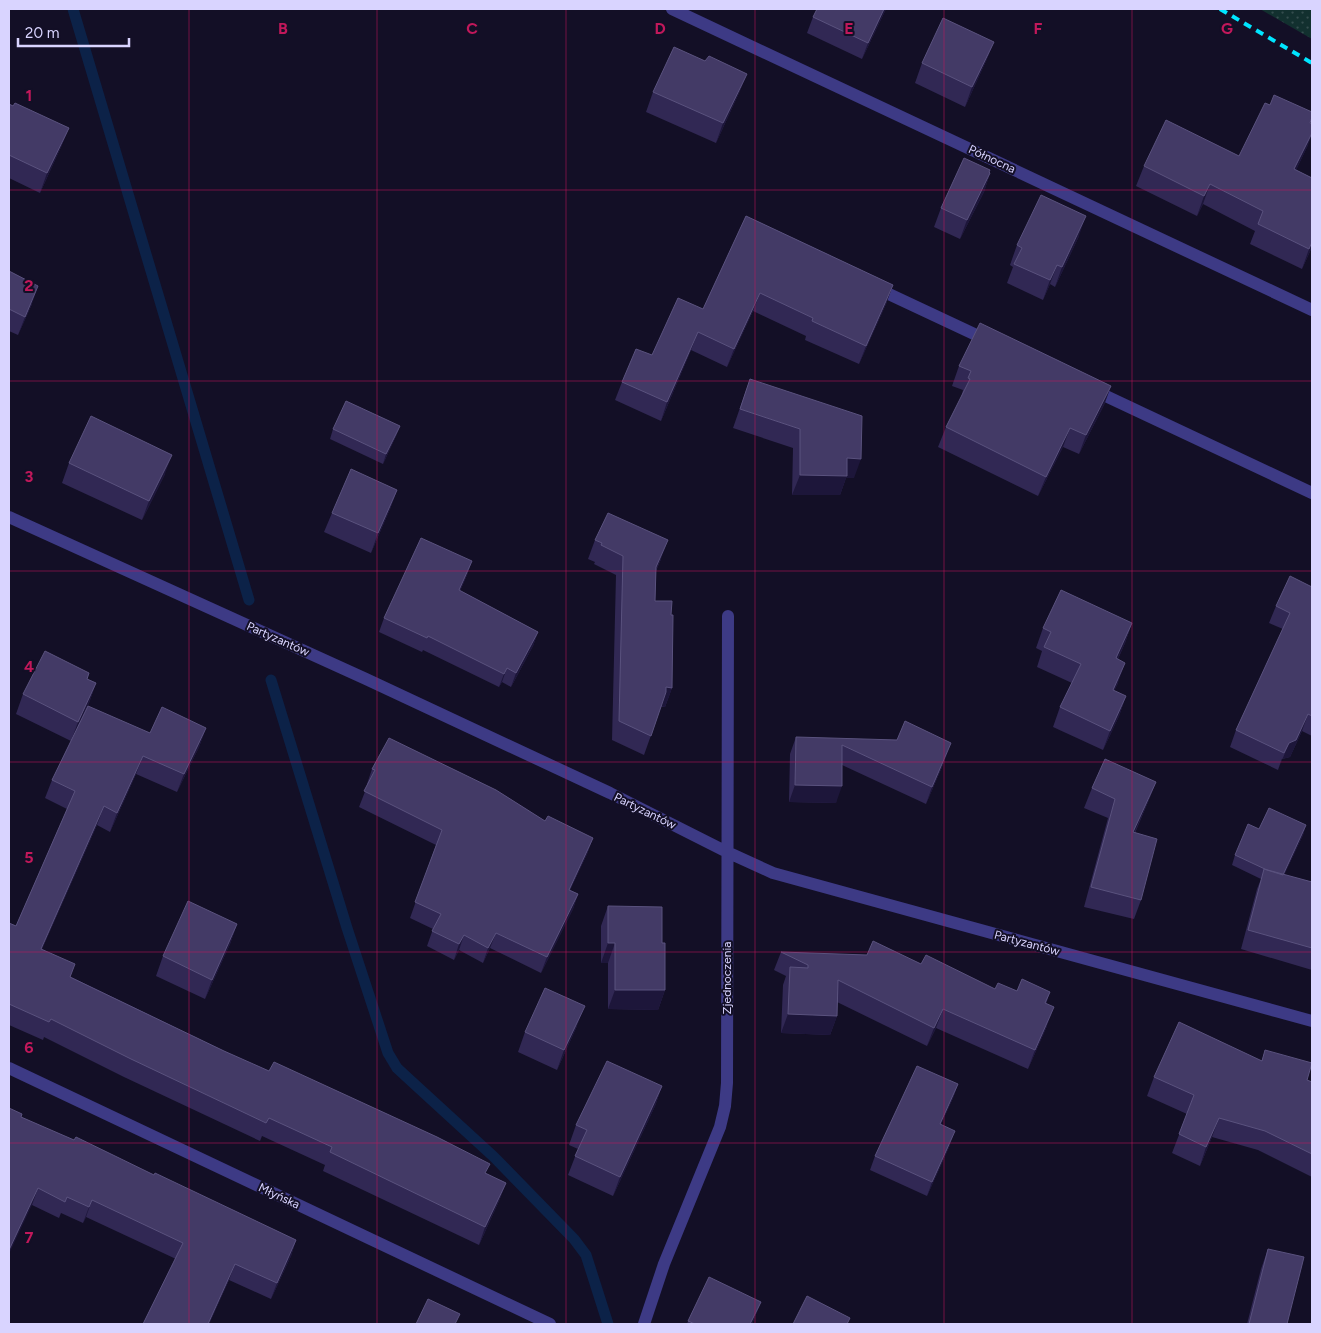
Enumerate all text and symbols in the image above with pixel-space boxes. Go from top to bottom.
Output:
scale bar [18,15,129,47]
text: B [278,19,288,38]
text: C [466,19,478,38]
text: D [654,19,666,38]
text: E [844,19,854,38]
text: F [1034,19,1043,38]
text: G [1221,19,1233,38]
text: 20 m [25,24,59,42]
text: 1 [26,86,32,105]
street label: Północna [966,142,1018,176]
text: 2 [24,276,34,295]
text: 3 [25,467,34,486]
street label: Partyzantów [244,619,312,659]
text: 4 [24,657,34,676]
street label: Partyzantów [612,790,679,832]
text: 5 [24,848,34,867]
street label: Partyzantów [993,928,1062,959]
street label: Zjednoczenia [720,942,734,1014]
text: 6 [24,1038,34,1057]
street label: Młyńska [256,1180,302,1212]
text: 7 [25,1228,34,1247]

